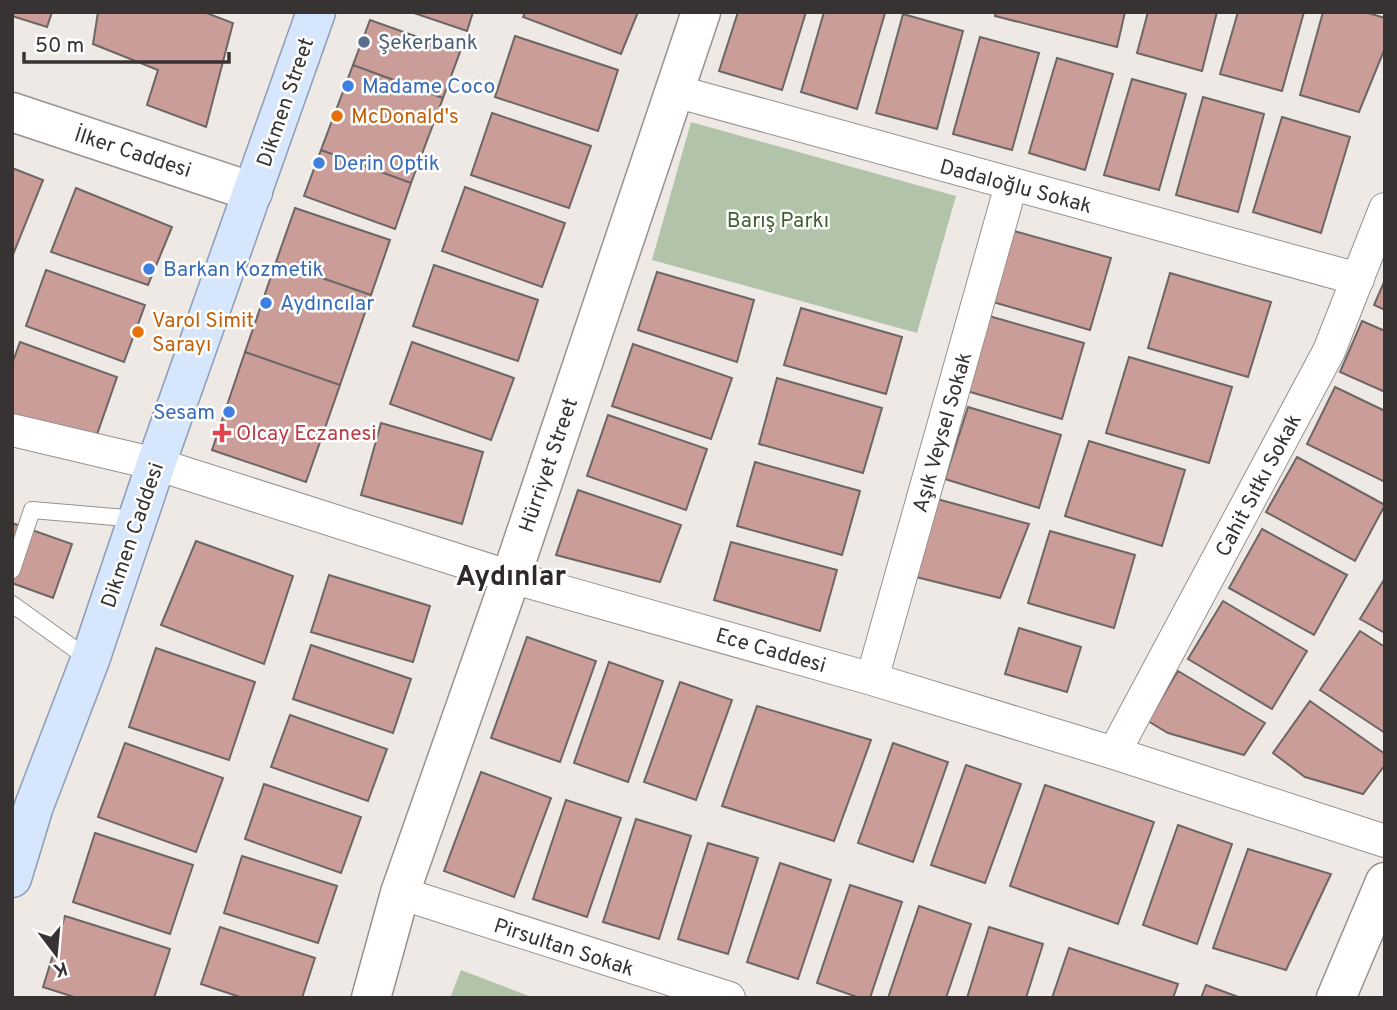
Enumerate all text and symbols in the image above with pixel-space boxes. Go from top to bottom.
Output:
scale bar [24,21,229,65]
place label: Şekerbank [378,30,478,57]
text: 50 m [35,33,84,60]
street label: Dikmen Street [252,34,321,171]
marker: Şekerbank [356,34,372,50]
place label: Madame Coco [362,74,495,101]
marker: Madame Coco [340,78,356,94]
place label: McDonald's [351,104,459,131]
marker: McDonald's [329,108,345,124]
street label: İlker Caddesi [71,122,194,185]
place label: Derin Optik [333,151,440,178]
street label: Dadaloğlu Sokak [937,154,1095,221]
marker: Derin Optik [311,155,327,171]
park label: Barış Parkı [727,208,829,235]
place label: Barkan Kozmetik [163,257,324,284]
marker: Barkan Kozmetik [141,261,157,277]
place label: Aydıncılar [280,291,375,318]
marker: Aydıncılar [258,295,274,311]
place label: Varol Simit Sarayı [152,308,254,359]
marker: Varol Simit Sarayı [130,324,146,340]
street label: Aşık Veysel Sokak [908,349,979,516]
street label: Hürriyet Street [514,395,585,536]
place label: Sesam [153,400,215,427]
marker: Sesam [221,404,237,420]
street label: Cahit Sıtkı Sokak [1210,409,1308,562]
place label: Olcay Eczanesi [236,421,377,448]
marker: Olcay Eczanesi [214,425,230,441]
street label: Dikmen Caddesi [96,459,171,612]
district label: Aydınlar [456,560,566,596]
street label: Ece Caddesi [712,623,829,680]
street label: Pirsultan Sokak [490,913,637,984]
north arrow [21,919,91,989]
text: K [50,955,70,982]

